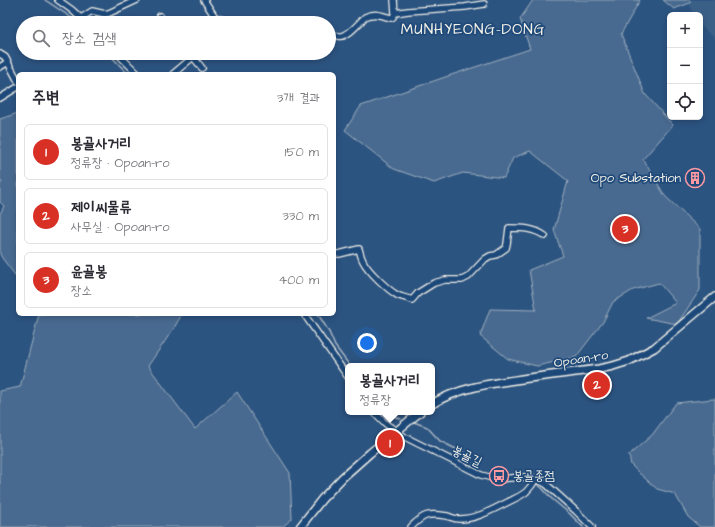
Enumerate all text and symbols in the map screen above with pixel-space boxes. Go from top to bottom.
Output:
map controls [667,12,703,120]
button: + [667,12,703,48]
search box [16,16,336,60]
district label: MUNHYEONG-DONG [401,19,545,40]
icon: search [30,27,52,49]
text: 장소 검색 [62,28,116,49]
button: − [667,48,703,84]
button: locate [667,84,703,120]
text: 주변 [32,86,59,110]
text: 3개 결과 [277,89,320,107]
text: 봉골사거리 [71,133,131,154]
text: 1 [45,143,47,161]
text: 150 m [285,143,319,161]
text: 정류장 · Opoan-ro [71,154,170,172]
building icon: Opo Substation [684,167,706,189]
place label: Opo Substation [591,169,681,187]
text: 제이씨물류 [71,197,131,218]
text: 2 [42,207,50,225]
text: 330 m [282,207,319,225]
pin: 3 [612,214,638,244]
text: 사무실 · Opoan-ro [71,218,170,236]
text: 윤골봉 [71,261,107,282]
text: 3 [43,271,49,289]
text: 400 m [278,271,319,289]
text: 장소 [71,282,92,300]
your location [357,333,377,353]
street label: Opoan-ro [552,346,610,372]
popup [345,363,435,415]
text: 봉골사거리 [360,370,420,391]
pin: 2 [584,370,610,400]
text: 정류장 [360,391,391,409]
pin: 1 [377,428,403,458]
street label: 봉골길 [449,441,485,471]
bus stop icon: 봉골종점 [488,465,510,487]
place label: 봉골종점 [513,467,555,485]

